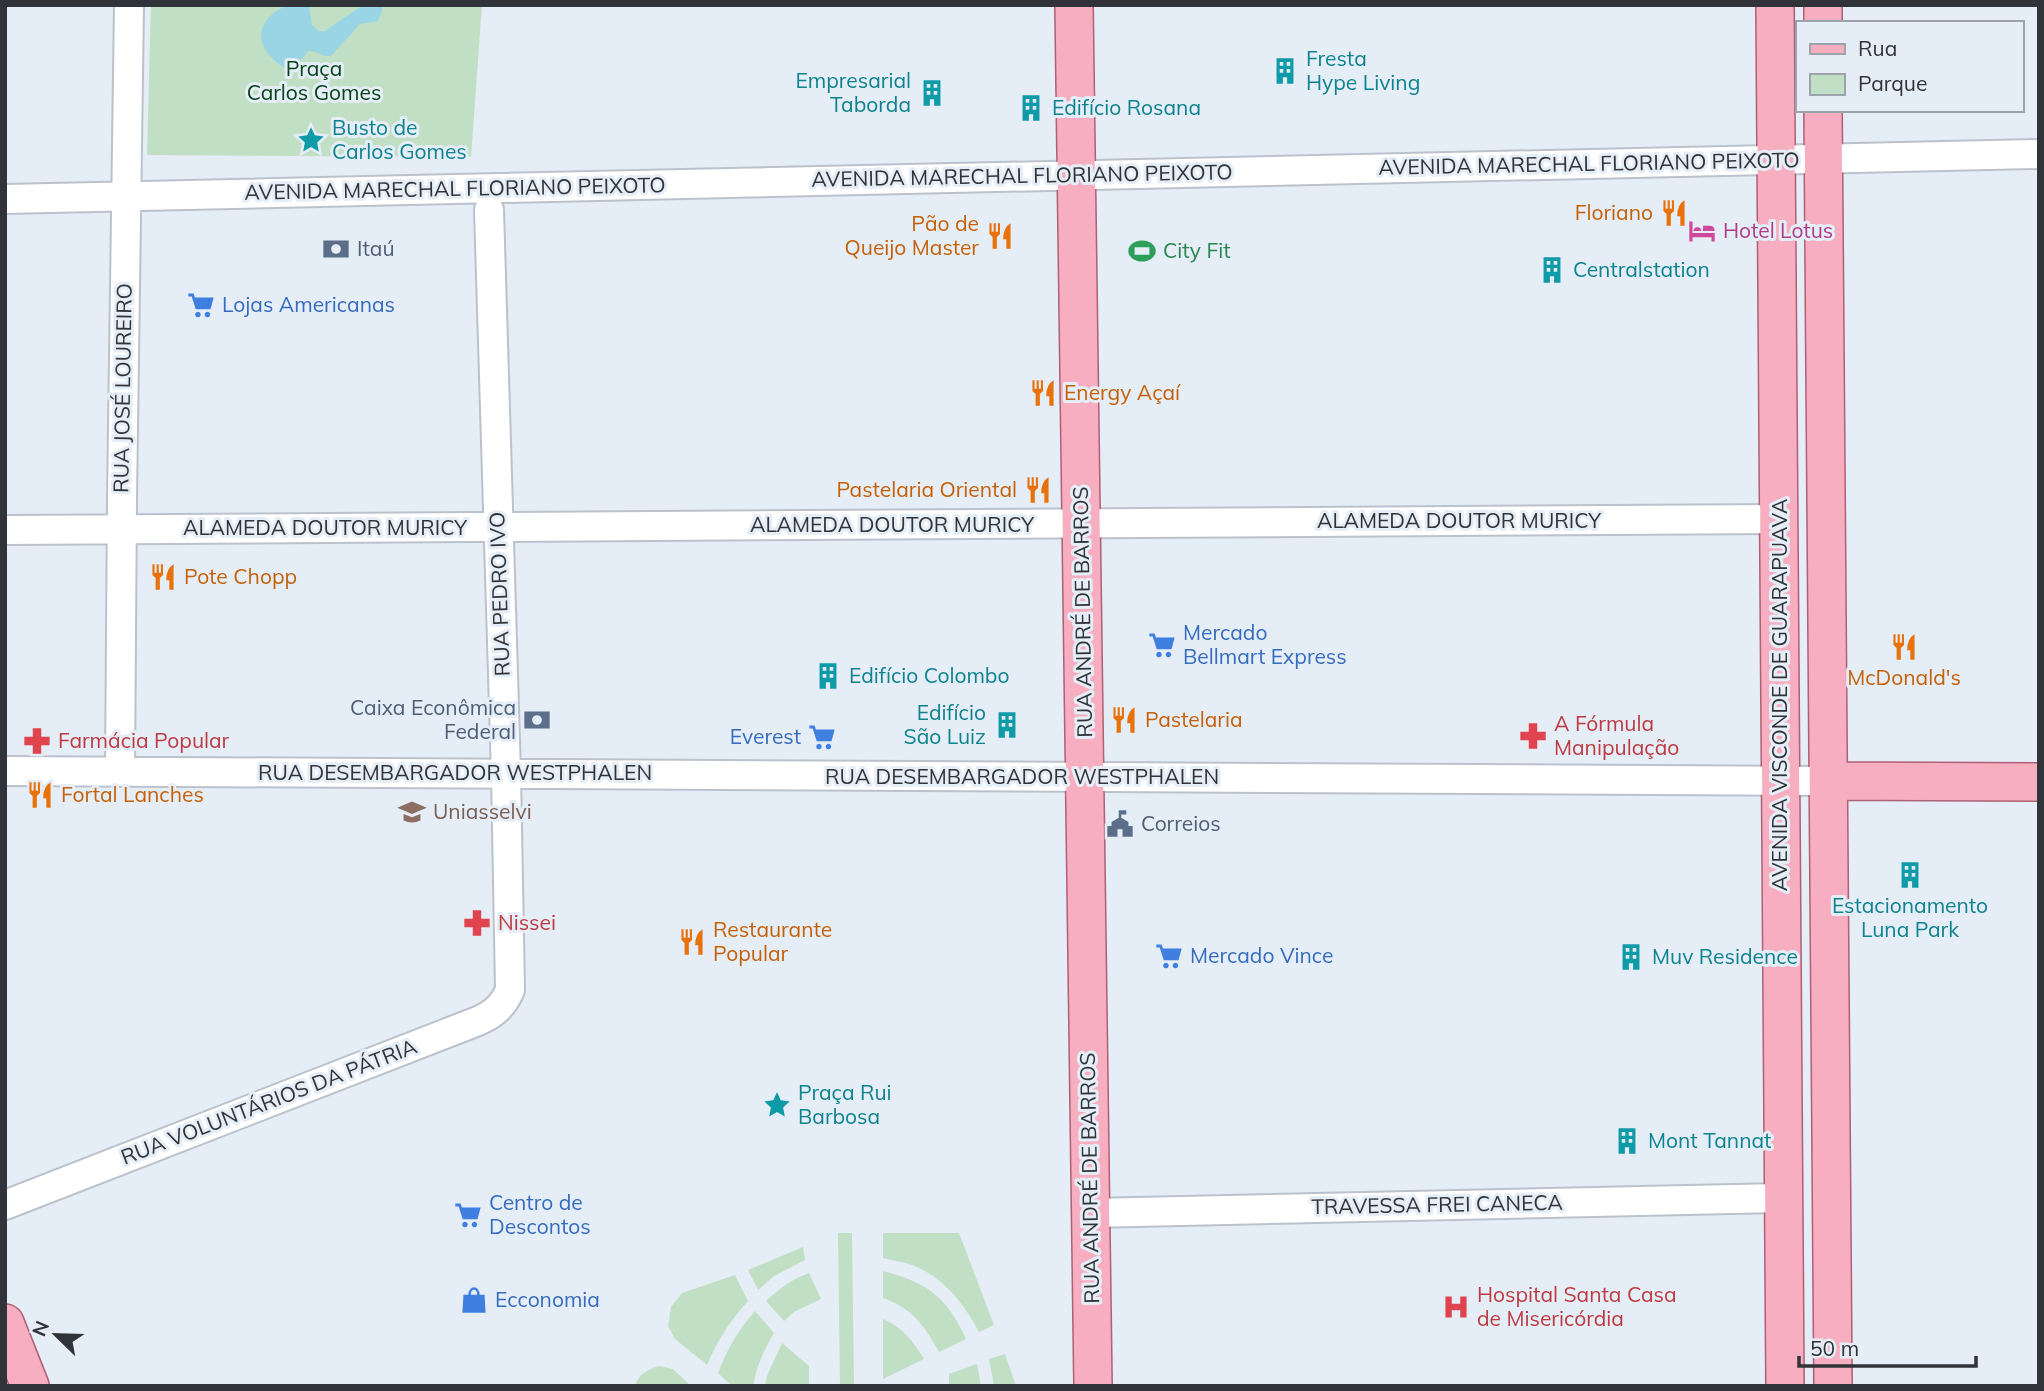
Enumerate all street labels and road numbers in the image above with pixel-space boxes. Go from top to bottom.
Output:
street label: AVENIDA MARECHAL FLORIANO PEIXOTO [1378,146,1800,180]
street label: AVENIDA MARECHAL FLORIANO PEIXOTO [811,158,1233,192]
street label: AVENIDA MARECHAL FLORIANO PEIXOTO [244,171,666,205]
street label: RUA JOSÉ LOUREIRO [107,283,137,493]
street label: RUA ANDRÉ DE BARROS [1067,486,1097,738]
street label: AVENIDA VISCONDE DE GUARAPUAVA [1766,498,1792,891]
street label: ALAMEDA DOUTOR MURICY [1317,507,1601,533]
street label: RUA PEDRO IVO [483,511,515,677]
street label: ALAMEDA DOUTOR MURICY [750,511,1034,537]
street label: ALAMEDA DOUTOR MURICY [183,514,467,540]
street label: RUA DESEMBARGADOR WESTPHALEN [258,759,652,785]
street label: RUA DESEMBARGADOR WESTPHALEN [825,763,1219,789]
street label: RUA VOLUNTÁRIOS DA PÁTRIA [117,1032,421,1170]
street label: RUA ANDRÉ DE BARROS [1074,1052,1104,1304]
street label: TRAVESSA FREI CANECA [1311,1189,1564,1219]

